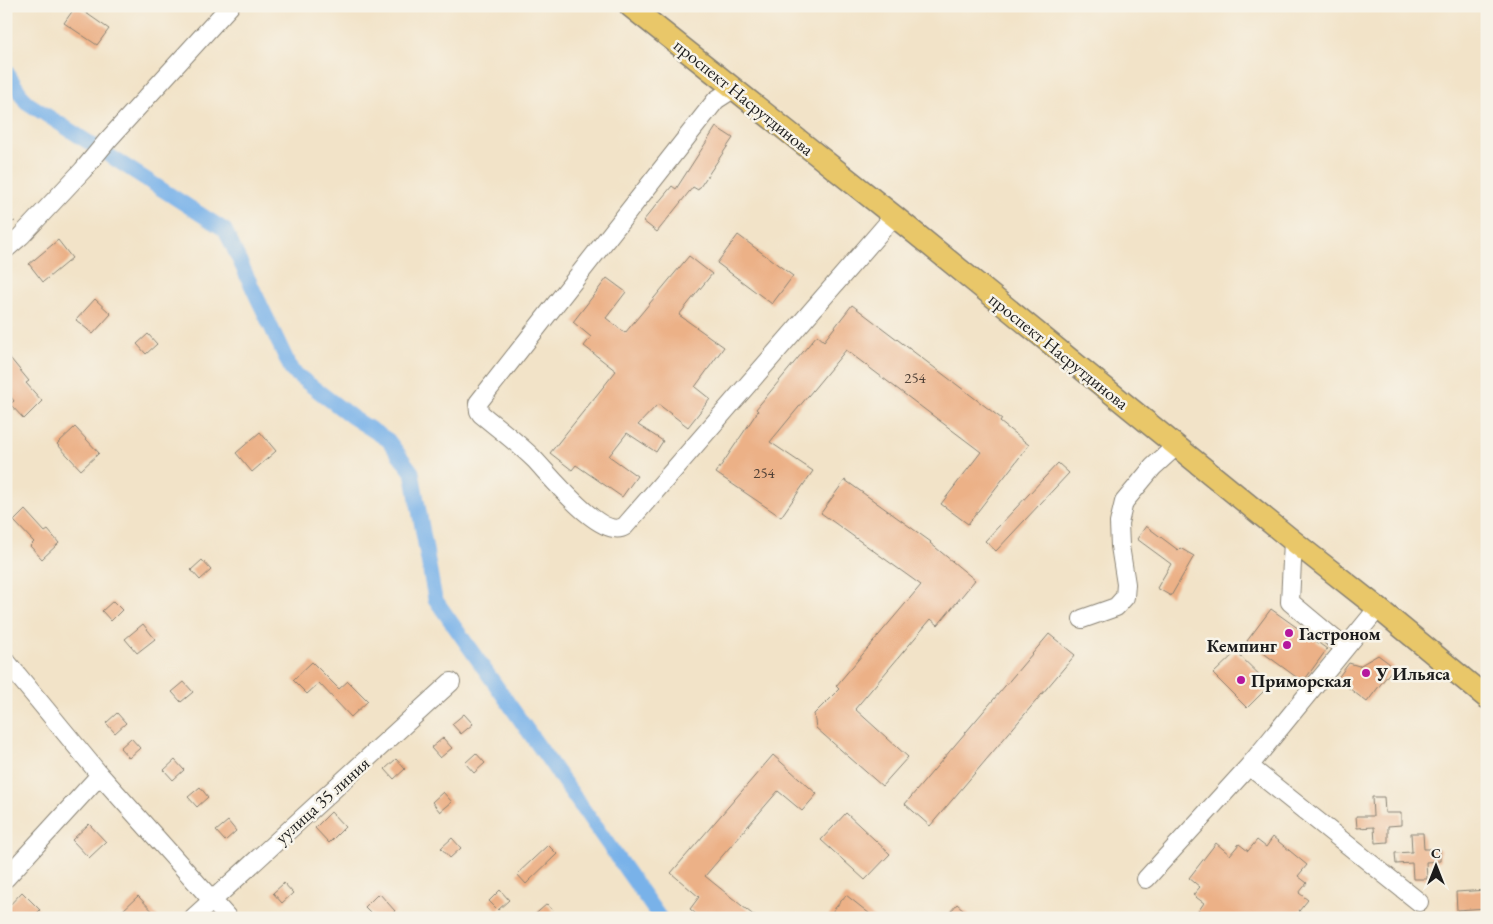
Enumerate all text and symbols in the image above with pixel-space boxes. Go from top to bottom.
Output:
street label: проспект Насрутдинова [669,34,819,161]
street label: проспект Насрутдинова [984,288,1134,415]
house number: 254 [904,368,927,387]
house number: 254 [753,463,776,482]
place label: Гастроном [1299,622,1381,645]
marker: Гастроном [1283,627,1295,639]
place label: Кемпинг [1207,634,1277,657]
marker: Кемпинг [1281,639,1293,651]
place label: У Ильяса [1375,662,1450,685]
marker: У Ильяса [1360,667,1372,679]
place label: Приморская [1251,669,1352,692]
marker: Приморская [1235,674,1247,686]
street label: уулица 35 линия [270,751,374,849]
north arrow [1410,842,1460,892]
text: С [1431,844,1441,862]

